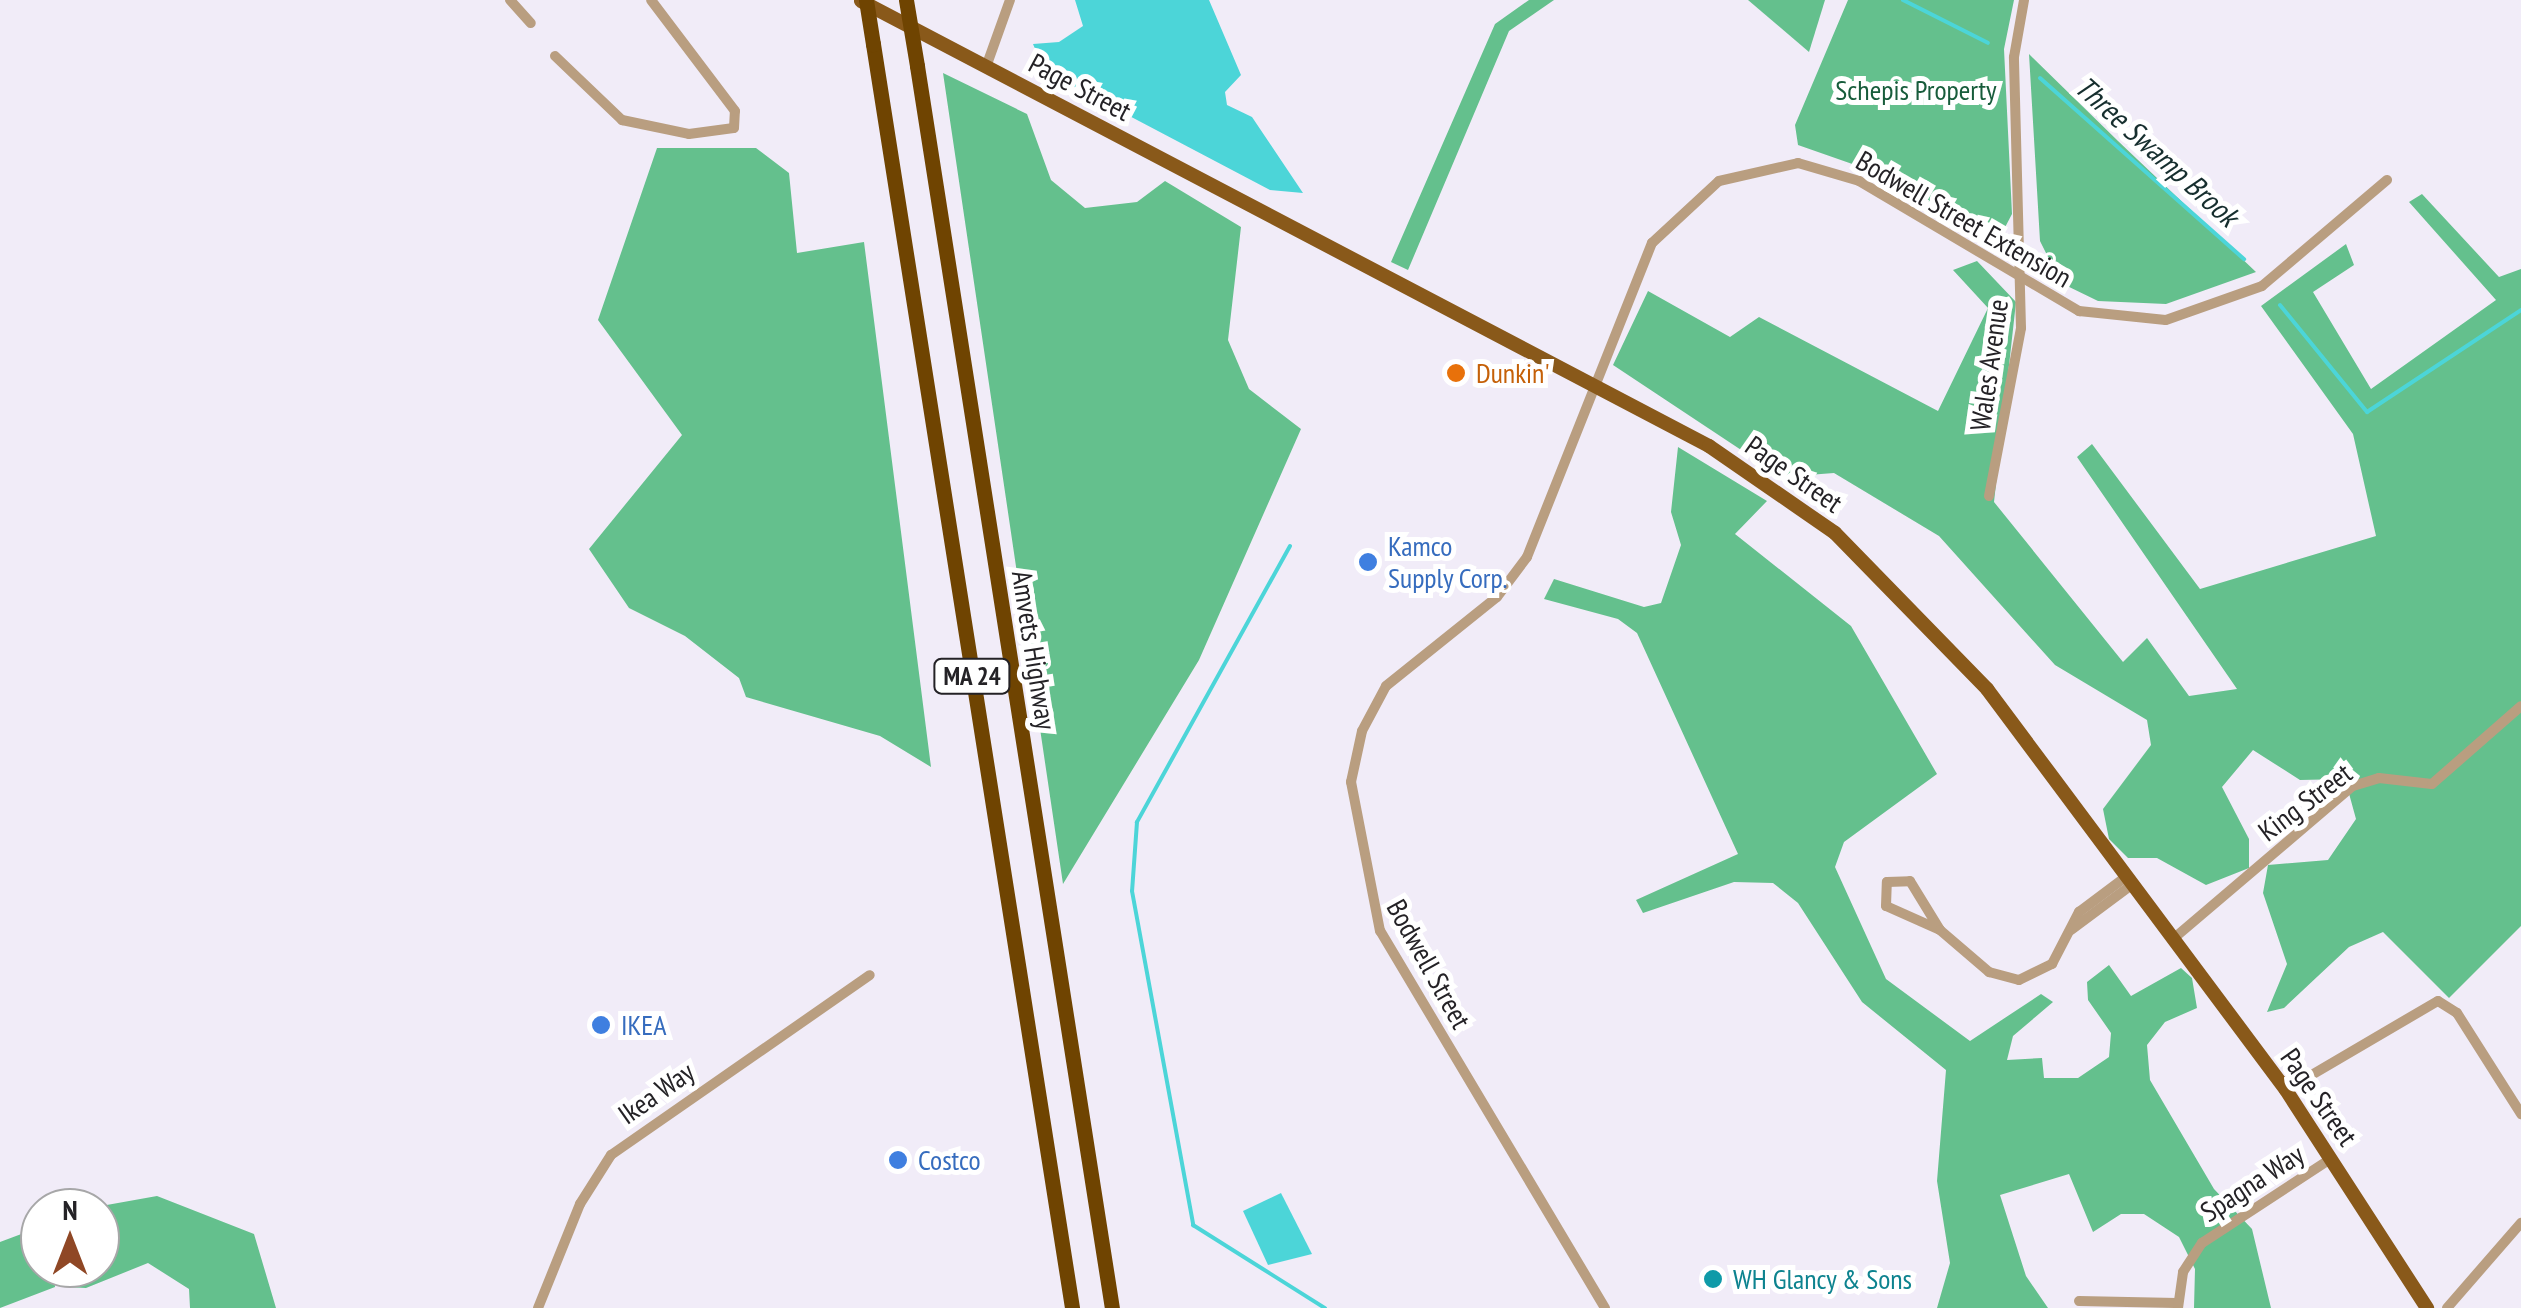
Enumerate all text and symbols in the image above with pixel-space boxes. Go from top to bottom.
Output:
street label: Page Street [1023,46,1137,128]
water label: Three Swamp Brook [2068,68,2246,234]
park label: Schepis Property [1835,73,1997,107]
street label: Bodwell Street Extension [1850,144,2078,294]
street label: Wales Avenue [1963,297,2015,433]
place label: Dunkin' [1476,356,1549,390]
marker: Dunkin' [1445,362,1467,384]
street label: Page Street [1739,429,1849,519]
place label: Kamco Supply Corp. [1388,529,1508,595]
marker: Kamco Supply Corp. [1357,551,1379,573]
street label: Amvets Highway [1005,568,1063,732]
road number: MA 24 [932,656,1012,696]
street label: King Street [2252,756,2358,848]
street label: Bodwell Street [1380,894,1478,1034]
place label: IKEA [621,1008,667,1042]
marker: IKEA [590,1014,612,1036]
street label: Page Street [2274,1042,2364,1152]
street label: Ikea Way [611,1055,701,1131]
street label: Spagna Way [2194,1137,2310,1229]
place label: Costco [918,1143,981,1177]
marker: Costco [887,1149,909,1171]
north arrow [20,1188,120,1288]
text: N [62,1191,78,1228]
place label: WH Glancy & Sons [1733,1262,1913,1296]
marker: WH Glancy & Sons [1702,1268,1724,1290]

